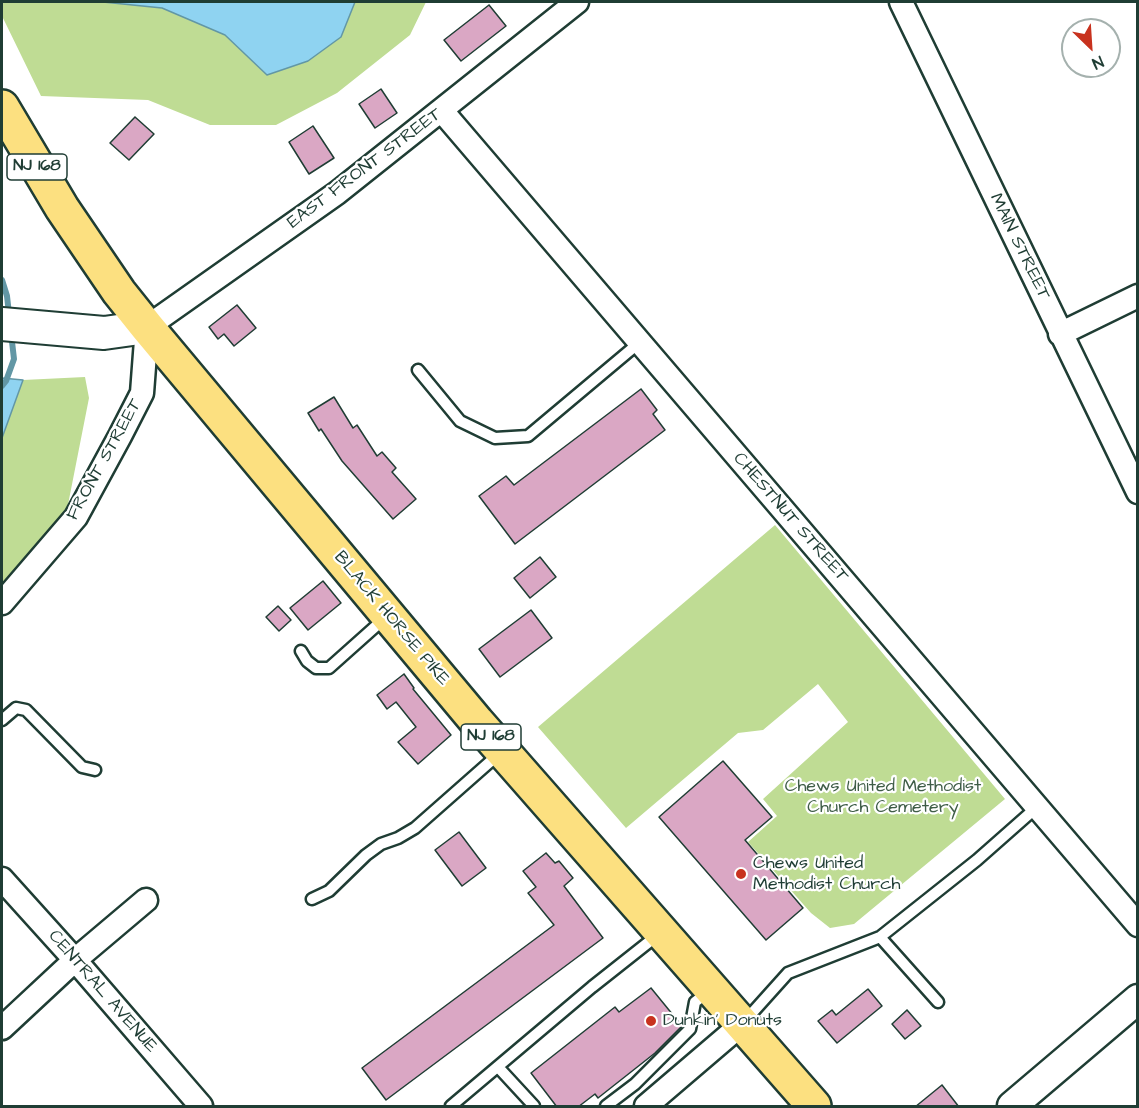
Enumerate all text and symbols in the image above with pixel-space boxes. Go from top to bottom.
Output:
north arrow [1061,18,1121,78]
text: N [1089,50,1107,75]
street label: EAST FRONT STREET [284,104,446,234]
road number: NJ 168 [7,154,67,180]
street label: MAIN STREET [984,190,1054,304]
street label: FRONT STREET [63,396,147,524]
street label: CHESTNUT STREET [728,449,852,587]
street label: BLACK HORSE PIKE [329,547,453,691]
road number: NJ 168 [461,724,521,750]
park label: Chews United Methodist Church Cemetery [785,776,981,818]
place label: Chews United Methodist Church [753,853,900,896]
marker: Chews United Methodist Church [734,867,748,881]
street label: CENTRAL AVENUE [43,926,161,1058]
place label: Dunkin' Donuts [663,1010,782,1032]
marker: Dunkin' Donuts [644,1014,658,1028]

